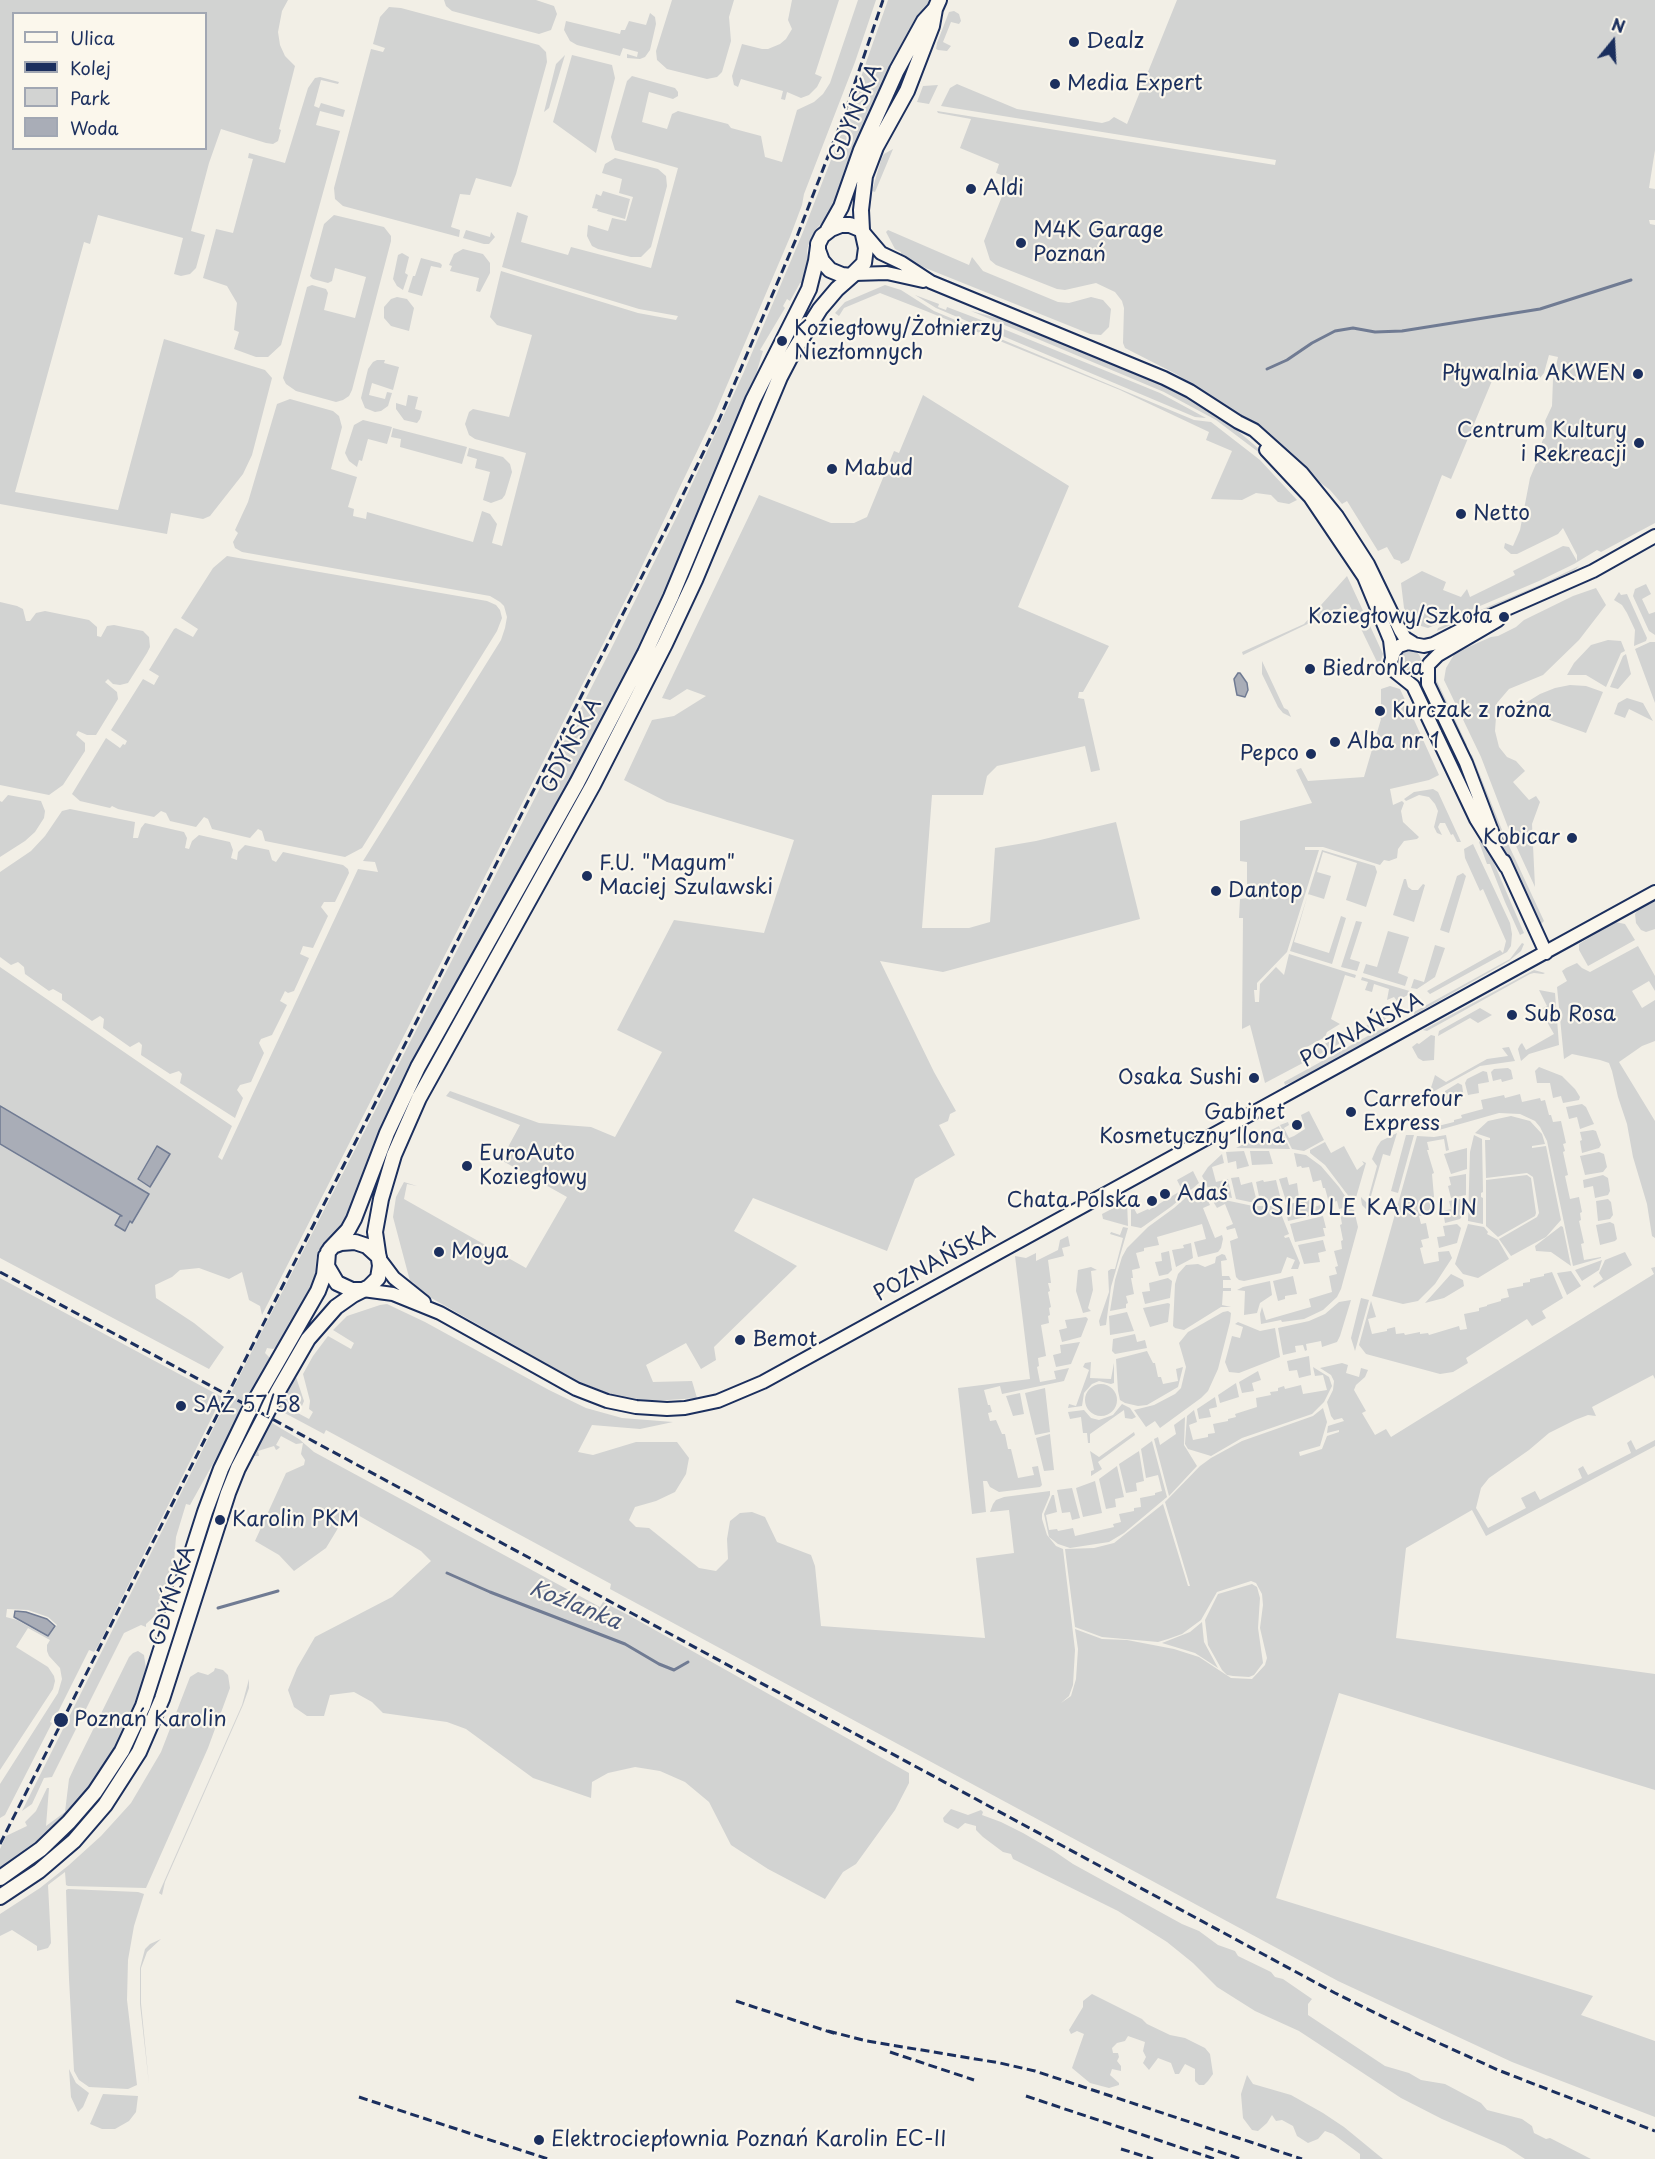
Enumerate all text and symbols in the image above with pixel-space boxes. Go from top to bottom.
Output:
legend [12,12,207,150]
north arrow [1583,12,1643,72]
text: N [1609,12,1628,38]
text: Ulica [70,24,115,51]
place label: Dealz [1086,29,1144,55]
marker: Dealz [1067,35,1081,49]
text: Kolej [70,54,111,81]
street label: GDYŃSKA [824,60,888,166]
place label: Media Expert [1067,71,1202,97]
marker: Media Expert [1048,77,1062,91]
text: Park [70,84,110,111]
text: Woda [70,114,119,141]
place label: Aldi [983,176,1024,202]
marker: Aldi [964,182,978,196]
place label: M4K Garage Poznań [1033,218,1164,268]
marker: M4K Garage Poznań [1014,236,1028,250]
place label: Koziegłowy/Żołnierzy Niezłomnych [794,316,1003,366]
marker: Koziegłowy/Żołnierzy Niezłomnych [775,334,789,348]
place label: Pływalnia AKWEN [1442,361,1626,387]
marker: Pływalnia AKWEN [1631,367,1645,381]
place label: Centrum Kultury i Rekreacji [1457,418,1627,468]
marker: Centrum Kultury i Rekreacji [1632,436,1646,450]
place label: Mabud [844,456,913,482]
marker: Mabud [825,462,839,476]
place label: Netto [1473,501,1530,527]
marker: Netto [1454,507,1468,521]
place label: Koziegłowy/Szkoła [1308,604,1492,630]
marker: Koziegłowy/Szkoła [1497,610,1511,624]
place label: Biedronka [1322,656,1424,682]
marker: Biedronka [1303,662,1317,676]
street label: GDYŃSKA [536,694,608,798]
place label: Kurczak z rożna [1392,698,1551,724]
marker: Kurczak z rożna [1373,704,1387,718]
place label: Alba nr 1 [1347,729,1440,755]
marker: Alba nr 1 [1328,735,1342,749]
place label: Pepco [1240,741,1299,767]
marker: Pepco [1304,747,1318,761]
place label: Kobicar [1483,825,1560,851]
marker: Kobicar [1565,831,1579,845]
place label: F.U. "Magum" Maciej Szulawski [599,851,773,901]
marker: F.U. "Magum" Maciej Szulawski [580,869,594,883]
place label: Dantop [1228,878,1303,904]
marker: Dantop [1209,884,1223,898]
street label: POZNAŃSKA [1296,988,1428,1074]
place label: Sub Rosa [1524,1002,1616,1028]
marker: Sub Rosa [1505,1008,1519,1022]
place label: Osaka Sushi [1118,1065,1242,1091]
marker: Osaka Sushi [1247,1071,1261,1085]
place label: Carrefour Express [1363,1087,1463,1137]
place label: Gabinet Kosmetyczny Ilona [1099,1100,1285,1150]
marker: Carrefour Express [1344,1105,1358,1119]
marker: Gabinet Kosmetyczny Ilona [1290,1118,1304,1132]
place label: EuroAuto Koziegłowy [479,1141,587,1191]
marker: EuroAuto Koziegłowy [460,1159,474,1173]
place label: Adaś [1177,1181,1228,1207]
marker: Adaś [1158,1187,1172,1201]
place label: Chata Polska [1007,1188,1140,1214]
marker: Chata Polska [1145,1194,1159,1208]
district label: OSIEDLE KAROLIN [1253,1196,1477,1222]
street label: POZNAŃSKA [870,1220,1000,1308]
place label: Moya [451,1239,508,1265]
marker: Moya [432,1245,446,1259]
place label: Bemot [752,1327,817,1353]
marker: Bemot [733,1333,747,1347]
place label: SAZ 57/58 [193,1393,301,1419]
marker: SAZ 57/58 [174,1399,188,1413]
place label: Karolin PKM [232,1507,359,1533]
marker: Karolin PKM [213,1513,227,1527]
street label: GDYŃSKA [145,1543,201,1649]
water label: Koźlanka [525,1576,625,1636]
place label: Poznań Karolin [74,1707,227,1733]
marker: Poznań Karolin [52,1711,70,1729]
place label: Elektrociepłownia Poznań Karolin EC-II [551,2127,947,2153]
marker: Elektrociepłownia Poznań Karolin EC-II [532,2133,546,2147]

